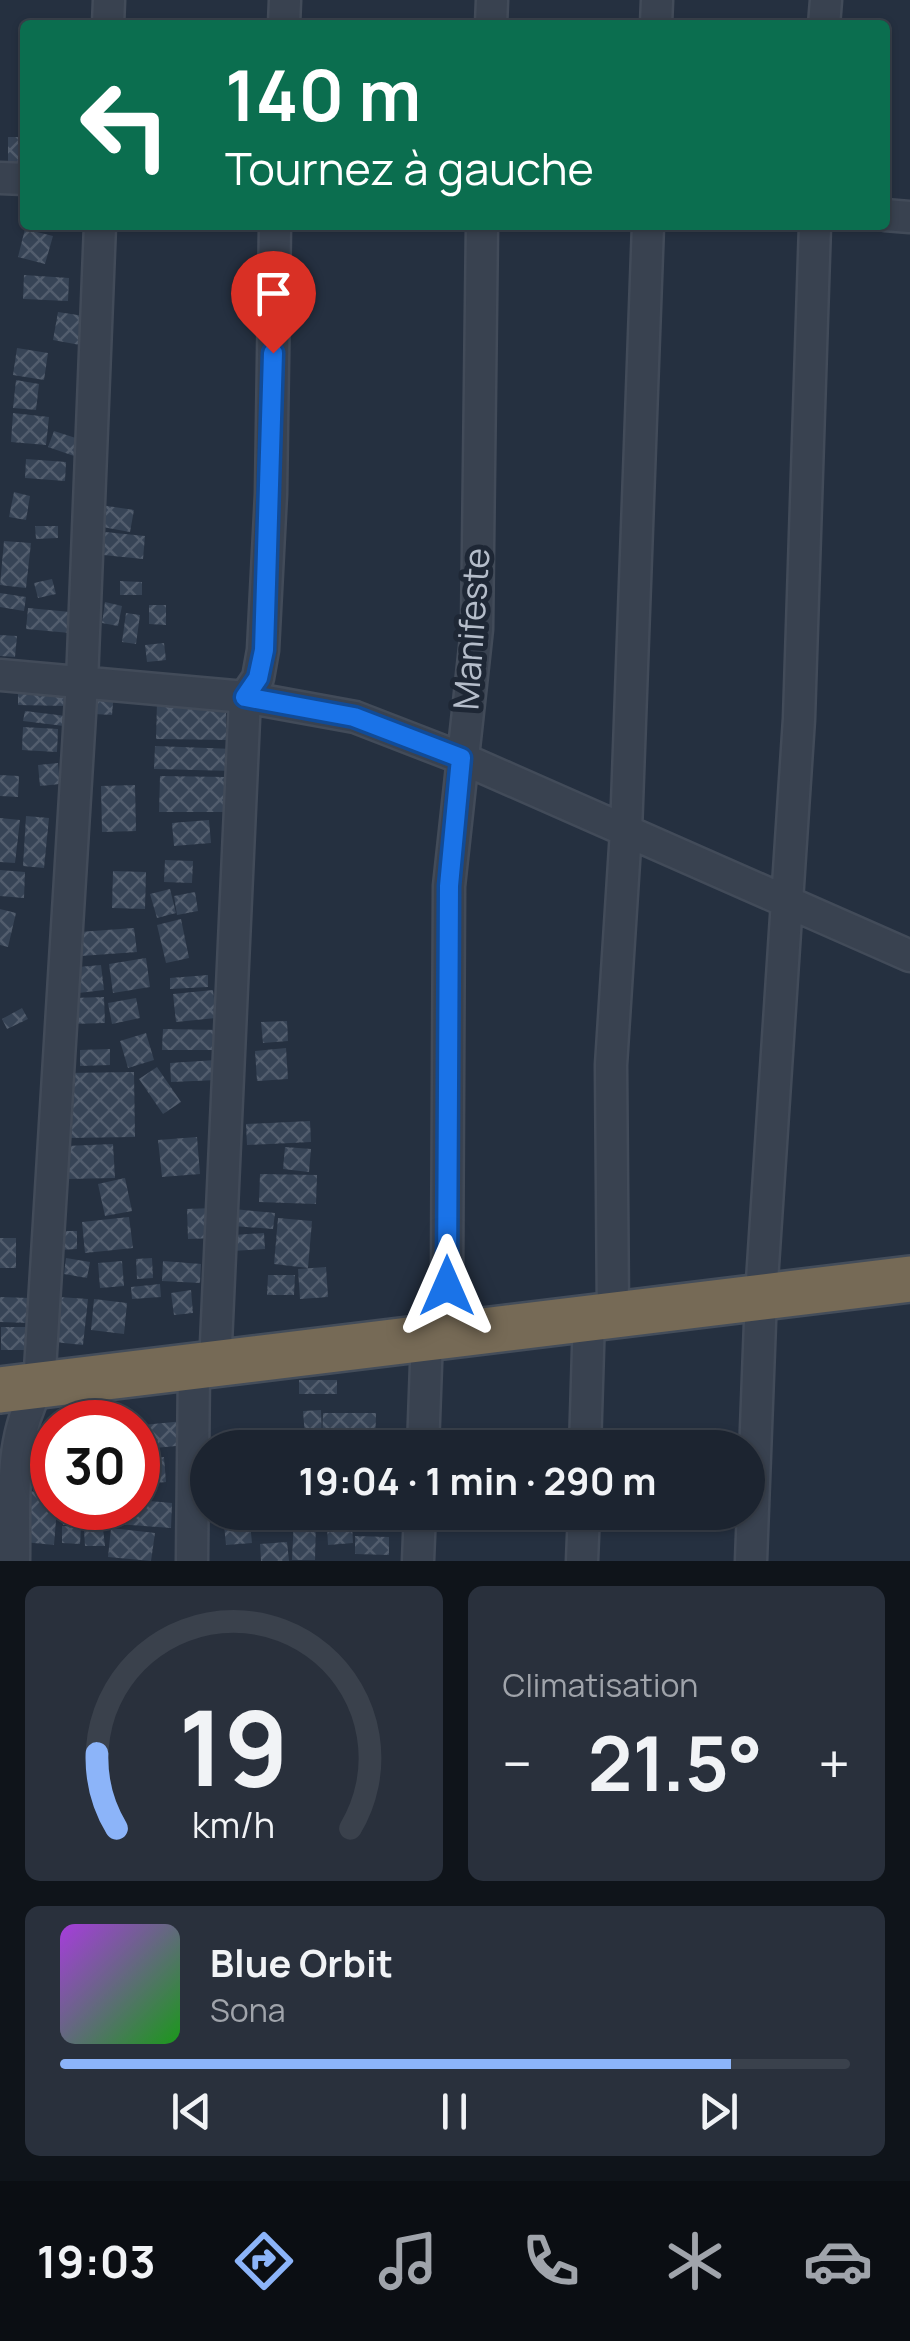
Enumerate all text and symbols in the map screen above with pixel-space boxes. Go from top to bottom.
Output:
text: 140 m [225,46,421,142]
icon: left [60,60,190,190]
text: Tournez à gauche [225,137,594,199]
pin [231,251,316,354]
icon: arrive [246,266,301,321]
street label: Manifeste [441,546,501,711]
position arrow [395,1234,499,1338]
speed limit sign: 30 [30,1400,160,1530]
text: 19:04 · 1 min · 290 m [299,1454,656,1506]
text: Climatisation [503,1663,698,1707]
text: 19 [179,1675,289,1817]
text: 21.5° [588,1711,763,1814]
text: − [503,1725,532,1801]
text: + [818,1725,850,1801]
text: km/h [192,1800,275,1849]
text: Blue Orbit [210,1936,393,1988]
text: Sona [210,1988,285,2032]
icon: previous [164,2084,219,2139]
icon: pause [427,2084,482,2139]
icon: next [691,2084,746,2139]
icon: directions [229,2226,299,2296]
icon: music [373,2226,443,2296]
icon: phone [516,2226,586,2296]
icon: climate [660,2226,730,2296]
icon: car [803,2226,873,2296]
text: 19:03 [37,2230,156,2292]

